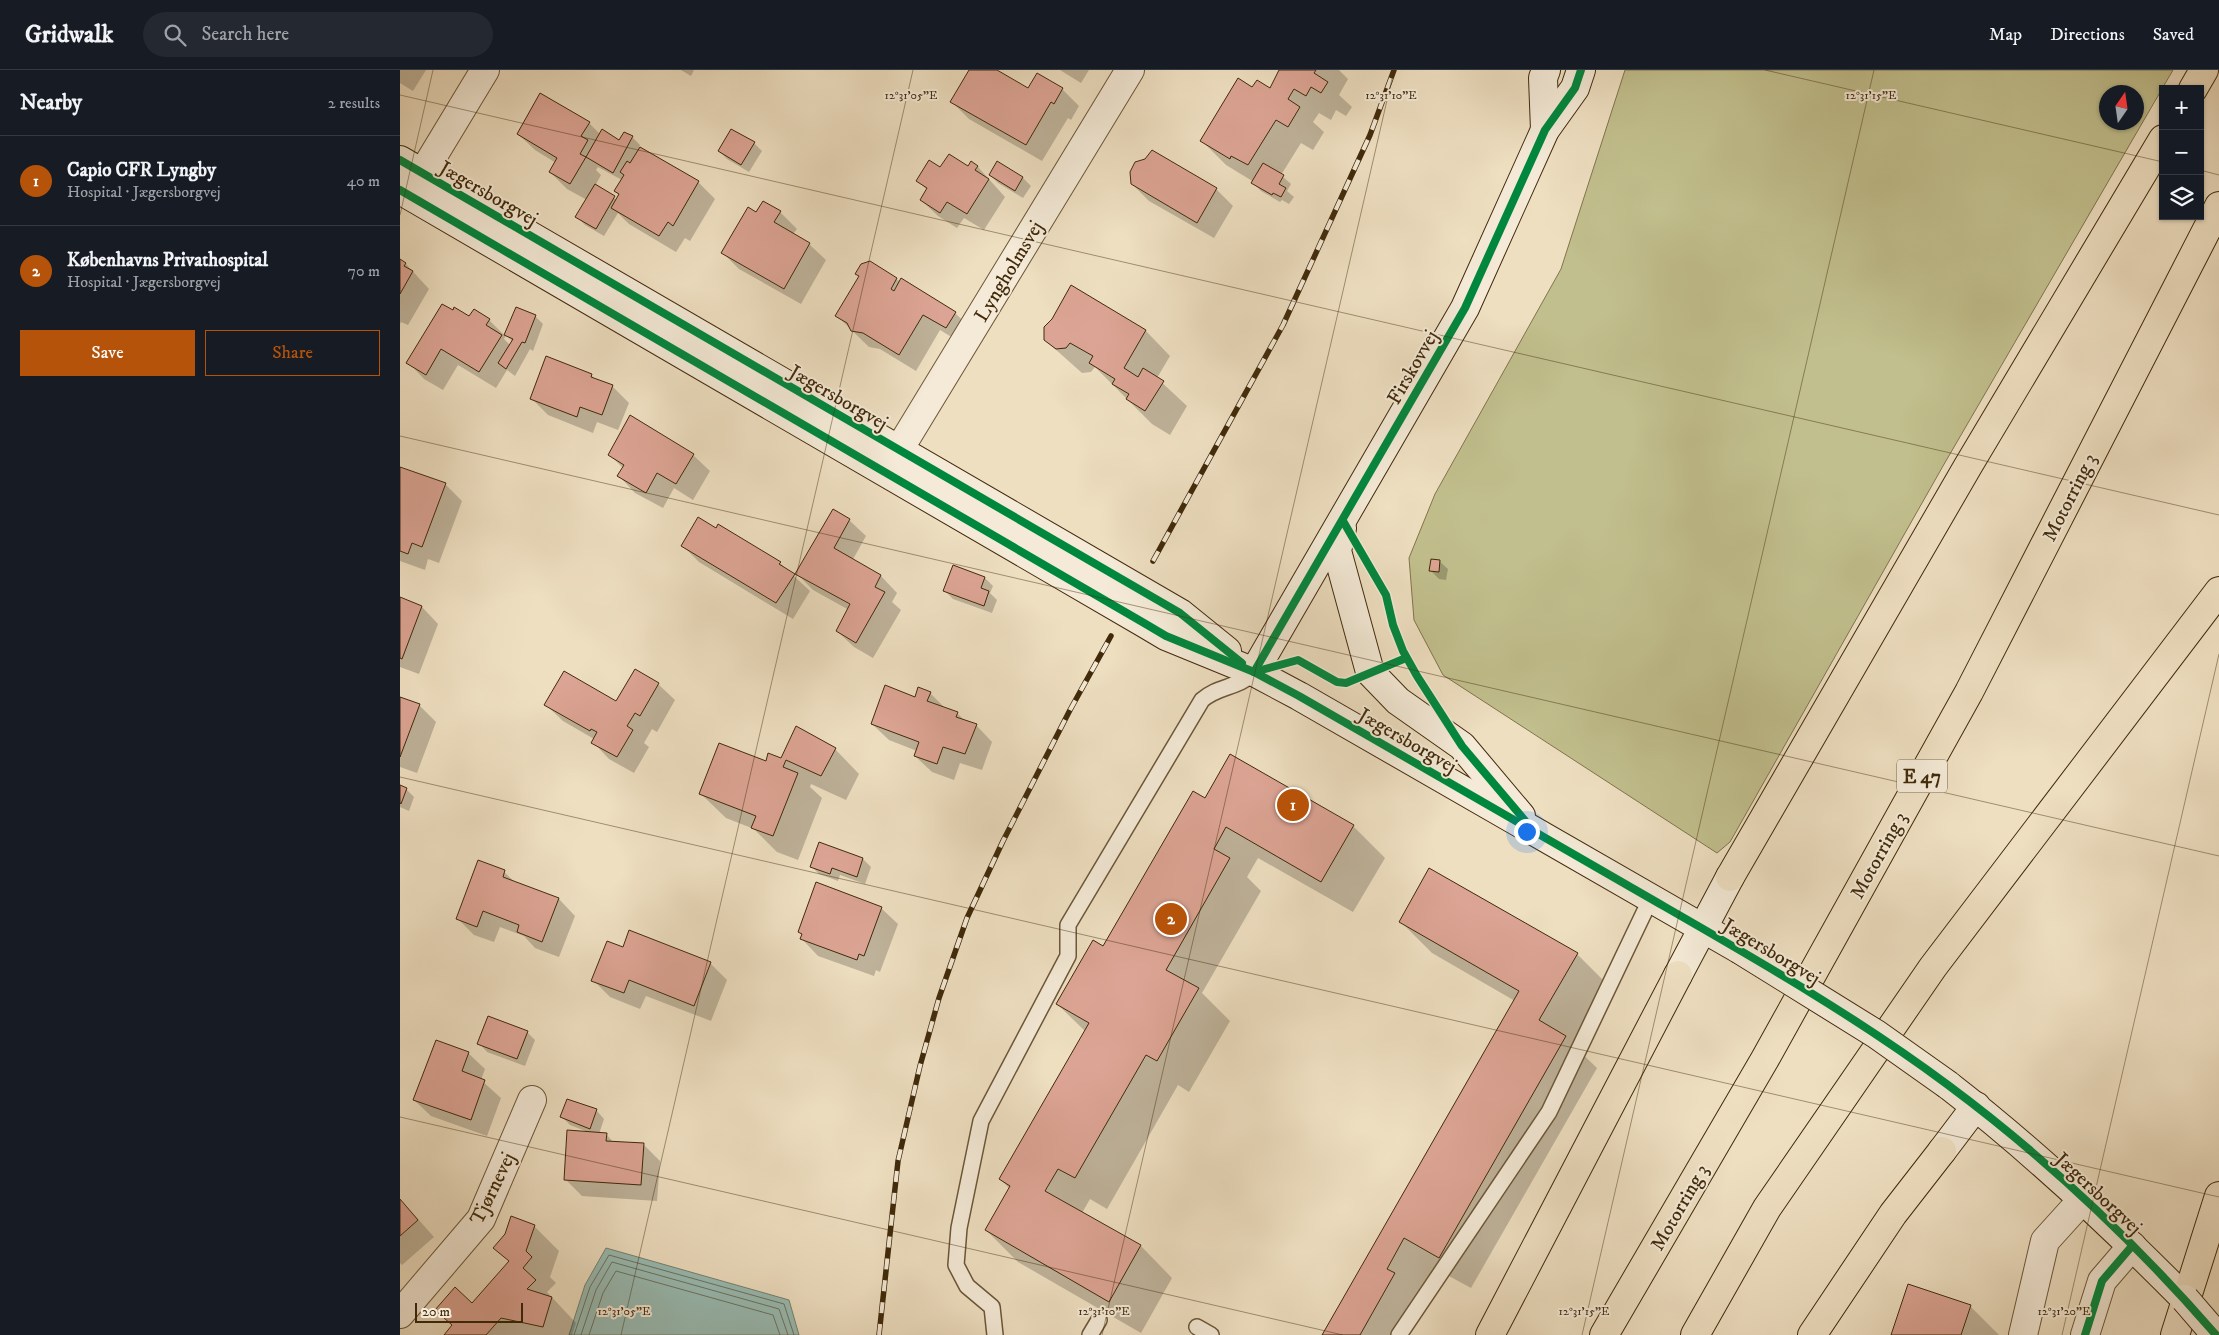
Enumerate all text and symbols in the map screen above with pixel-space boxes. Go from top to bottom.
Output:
search box [143,12,493,57]
text: Gridwalk [25,20,113,50]
icon: search [161,21,189,49]
text: Search here [201,23,289,46]
text: Map [1989,24,2022,46]
text: Directions [2050,24,2125,46]
text: Saved [2153,24,2194,46]
north arrow [2099,85,2144,130]
map controls [2159,85,2204,220]
button: + [2159,85,2204,130]
text: 12°31'05"E [885,88,938,103]
text: 12°31'10"E [1365,88,1417,103]
text: 12°31'15"E [1846,88,1897,103]
text: Nearby [20,90,82,116]
text: 2 results [328,93,380,113]
button: − [2159,130,2204,175]
street label: Jægersborgvej [433,155,542,233]
text: Capio CFR Lyngby [67,159,216,182]
text: 1 [33,171,39,191]
text: 40 m [347,171,380,191]
button: layers [2159,175,2204,220]
text: Hospital · Jægersborgvej [67,182,221,202]
street label: Lyngholmsvej [969,217,1049,327]
text: Københavns Privathospital [67,249,268,272]
text: 2 [32,261,40,281]
text: 70 m [348,261,380,281]
text: Hospital · Jægersborgvej [67,272,221,292]
street label: Firskovvej [1382,326,1445,409]
button: Save [20,330,195,376]
button: Share [205,330,380,376]
street label: Jægersborgvej [783,359,892,437]
street label: Motorring 3 [2037,449,2103,546]
street label: Jægersborgvej [1352,702,1461,780]
road number: E 47 [1897,759,1947,792]
pin: 1 [1277,786,1309,824]
street label: Motorring 3 [1845,808,1913,904]
your location [1514,819,1540,845]
pin: 2 [1155,900,1187,938]
street label: Jægersborgvej [1716,912,1825,991]
street label: Jægersborgvej [2048,1146,2147,1241]
street label: Tjørnevej [465,1148,522,1229]
street label: Motorring 3 [1646,1160,1715,1255]
scale bar [415,1300,522,1323]
text: 20 m [422,1303,450,1321]
text: 12°31'05"E [598,1304,651,1319]
text: 12°31'10"E [1078,1304,1130,1319]
text: 12°31'15"E [1559,1304,1610,1319]
text: 12°31'20"E [2038,1304,2091,1319]

